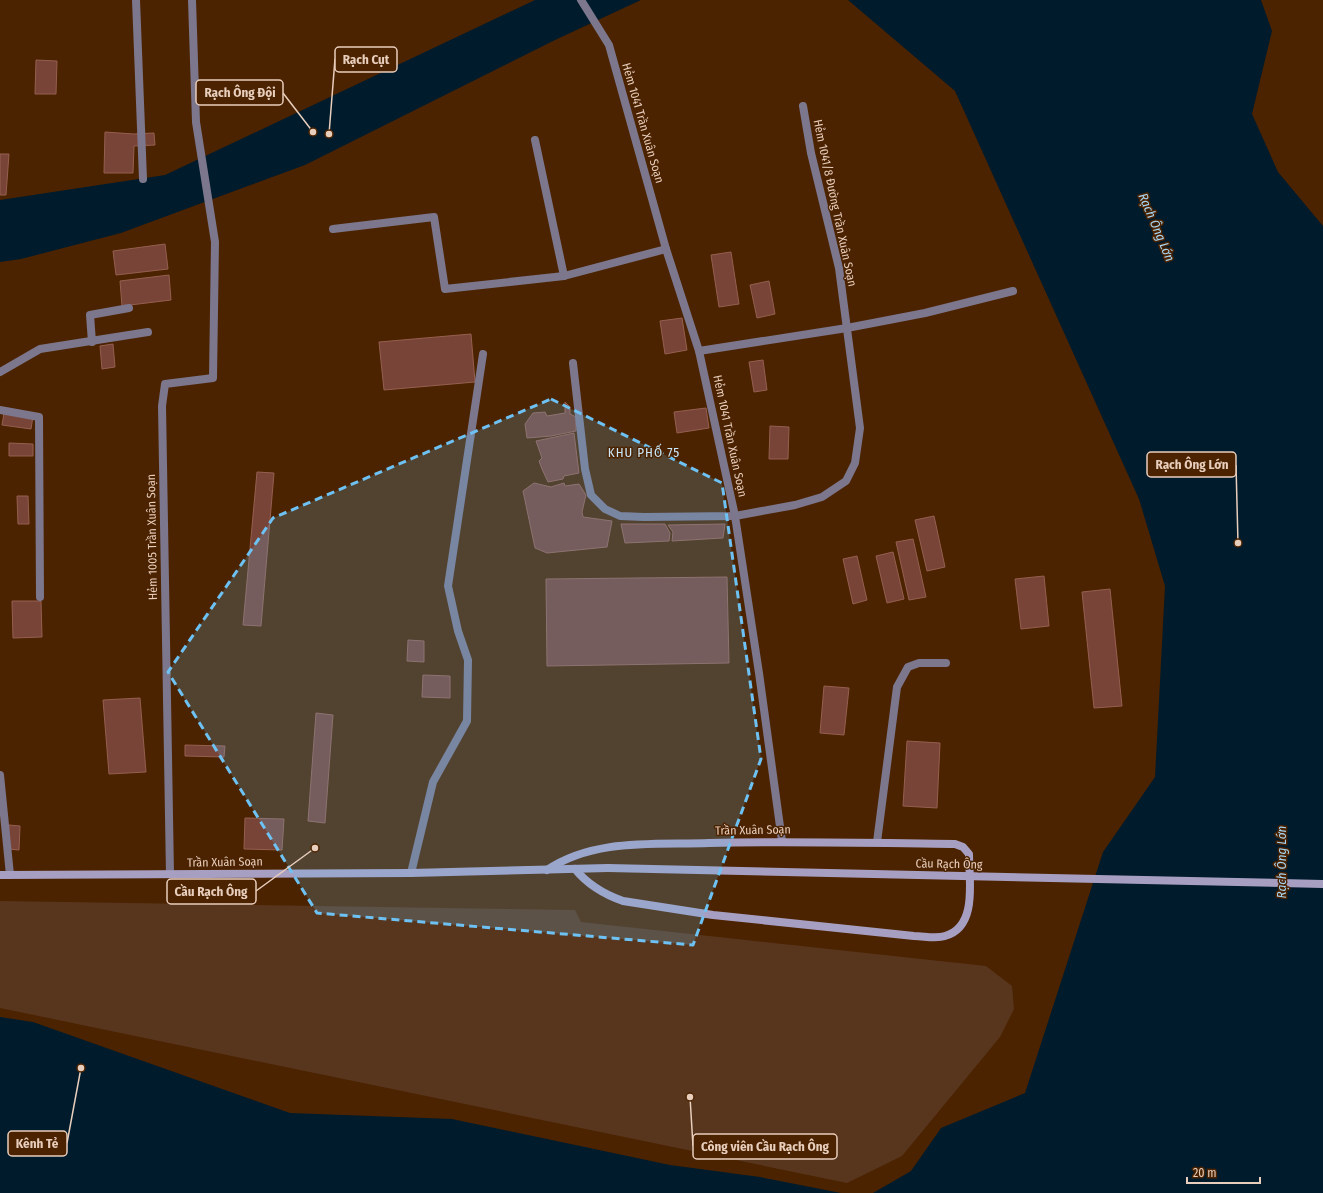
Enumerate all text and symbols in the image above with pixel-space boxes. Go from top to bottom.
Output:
callout: Rạch Cụt [335,47,397,72]
text: Rạch Cụt [343,52,390,67]
street label: Hẻm 1041 Trần Xuân Soạn [619,61,668,185]
callout: Rạch Ông Đội [196,80,283,105]
text: Rạch Ông Đội [204,84,276,100]
street label: Hẻm 1041/8 Đường Trần Xuân Soạn [810,118,861,288]
water label: Rạch Ông Lớn [1135,191,1178,264]
street label: Hẻm 1041 Trần Xuân Soạn [710,374,751,498]
district label: KHU PHỐ 75 [608,443,680,460]
callout: Rạch Ông Lớn [1147,452,1236,477]
text: Rạch Ông Lớn [1155,456,1229,472]
street label: Hẻm 1005 Trần Xuân Soạn [143,474,160,600]
street label: Trần Xuân Soạn [715,821,791,838]
water label: Rạch Ông Lớn [1274,825,1289,898]
street label: Trần Xuân Soạn [187,853,263,870]
street label: Cầu Rạch Ông [915,855,983,872]
callout: Cầu Rạch Ông [167,879,256,904]
text: Cầu Rạch Ông [175,883,248,899]
callout: Kênh Tẻ [8,1131,67,1156]
callout: Công viên Cầu Rạch Ông [693,1134,837,1159]
text: Kênh Tẻ [16,1136,59,1151]
text: Công viên Cầu Rạch Ông [701,1138,830,1154]
scale bar [1187,1159,1260,1185]
text: 20 m [1193,1166,1217,1180]

